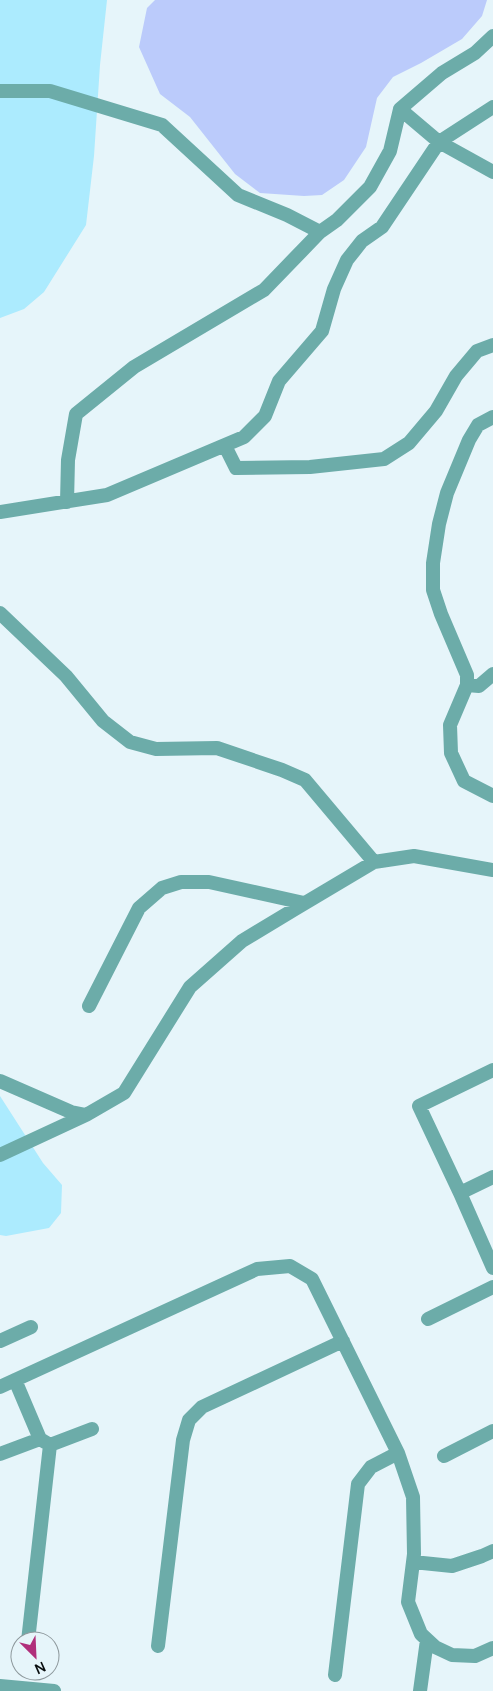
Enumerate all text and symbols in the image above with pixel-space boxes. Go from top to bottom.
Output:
north arrow [10,1631,60,1681]
text: N [32,1658,49,1679]

